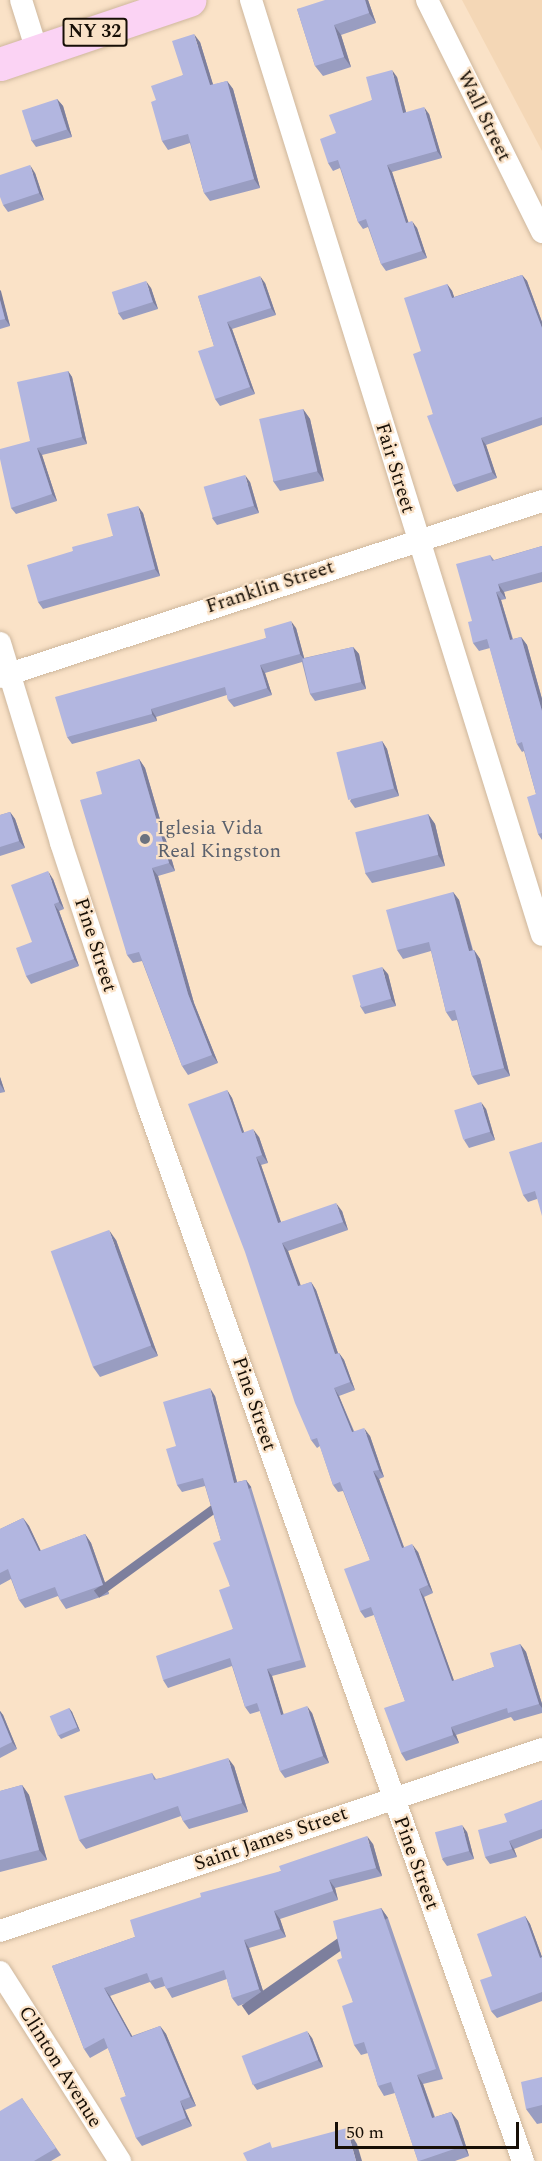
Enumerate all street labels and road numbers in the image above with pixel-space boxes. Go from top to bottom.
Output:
road number: NY 32 [62,17,128,47]
street label: Wall Street [452,67,516,165]
street label: Fair Street [370,420,420,516]
street label: Franklin Street [203,555,337,619]
street label: Pine Street [68,895,122,995]
street label: Pine Street [227,1354,281,1454]
street label: Saint James Street [191,1801,351,1877]
street label: Pine Street [388,1813,444,1913]
street label: Clinton Avenue [13,2002,107,2132]

